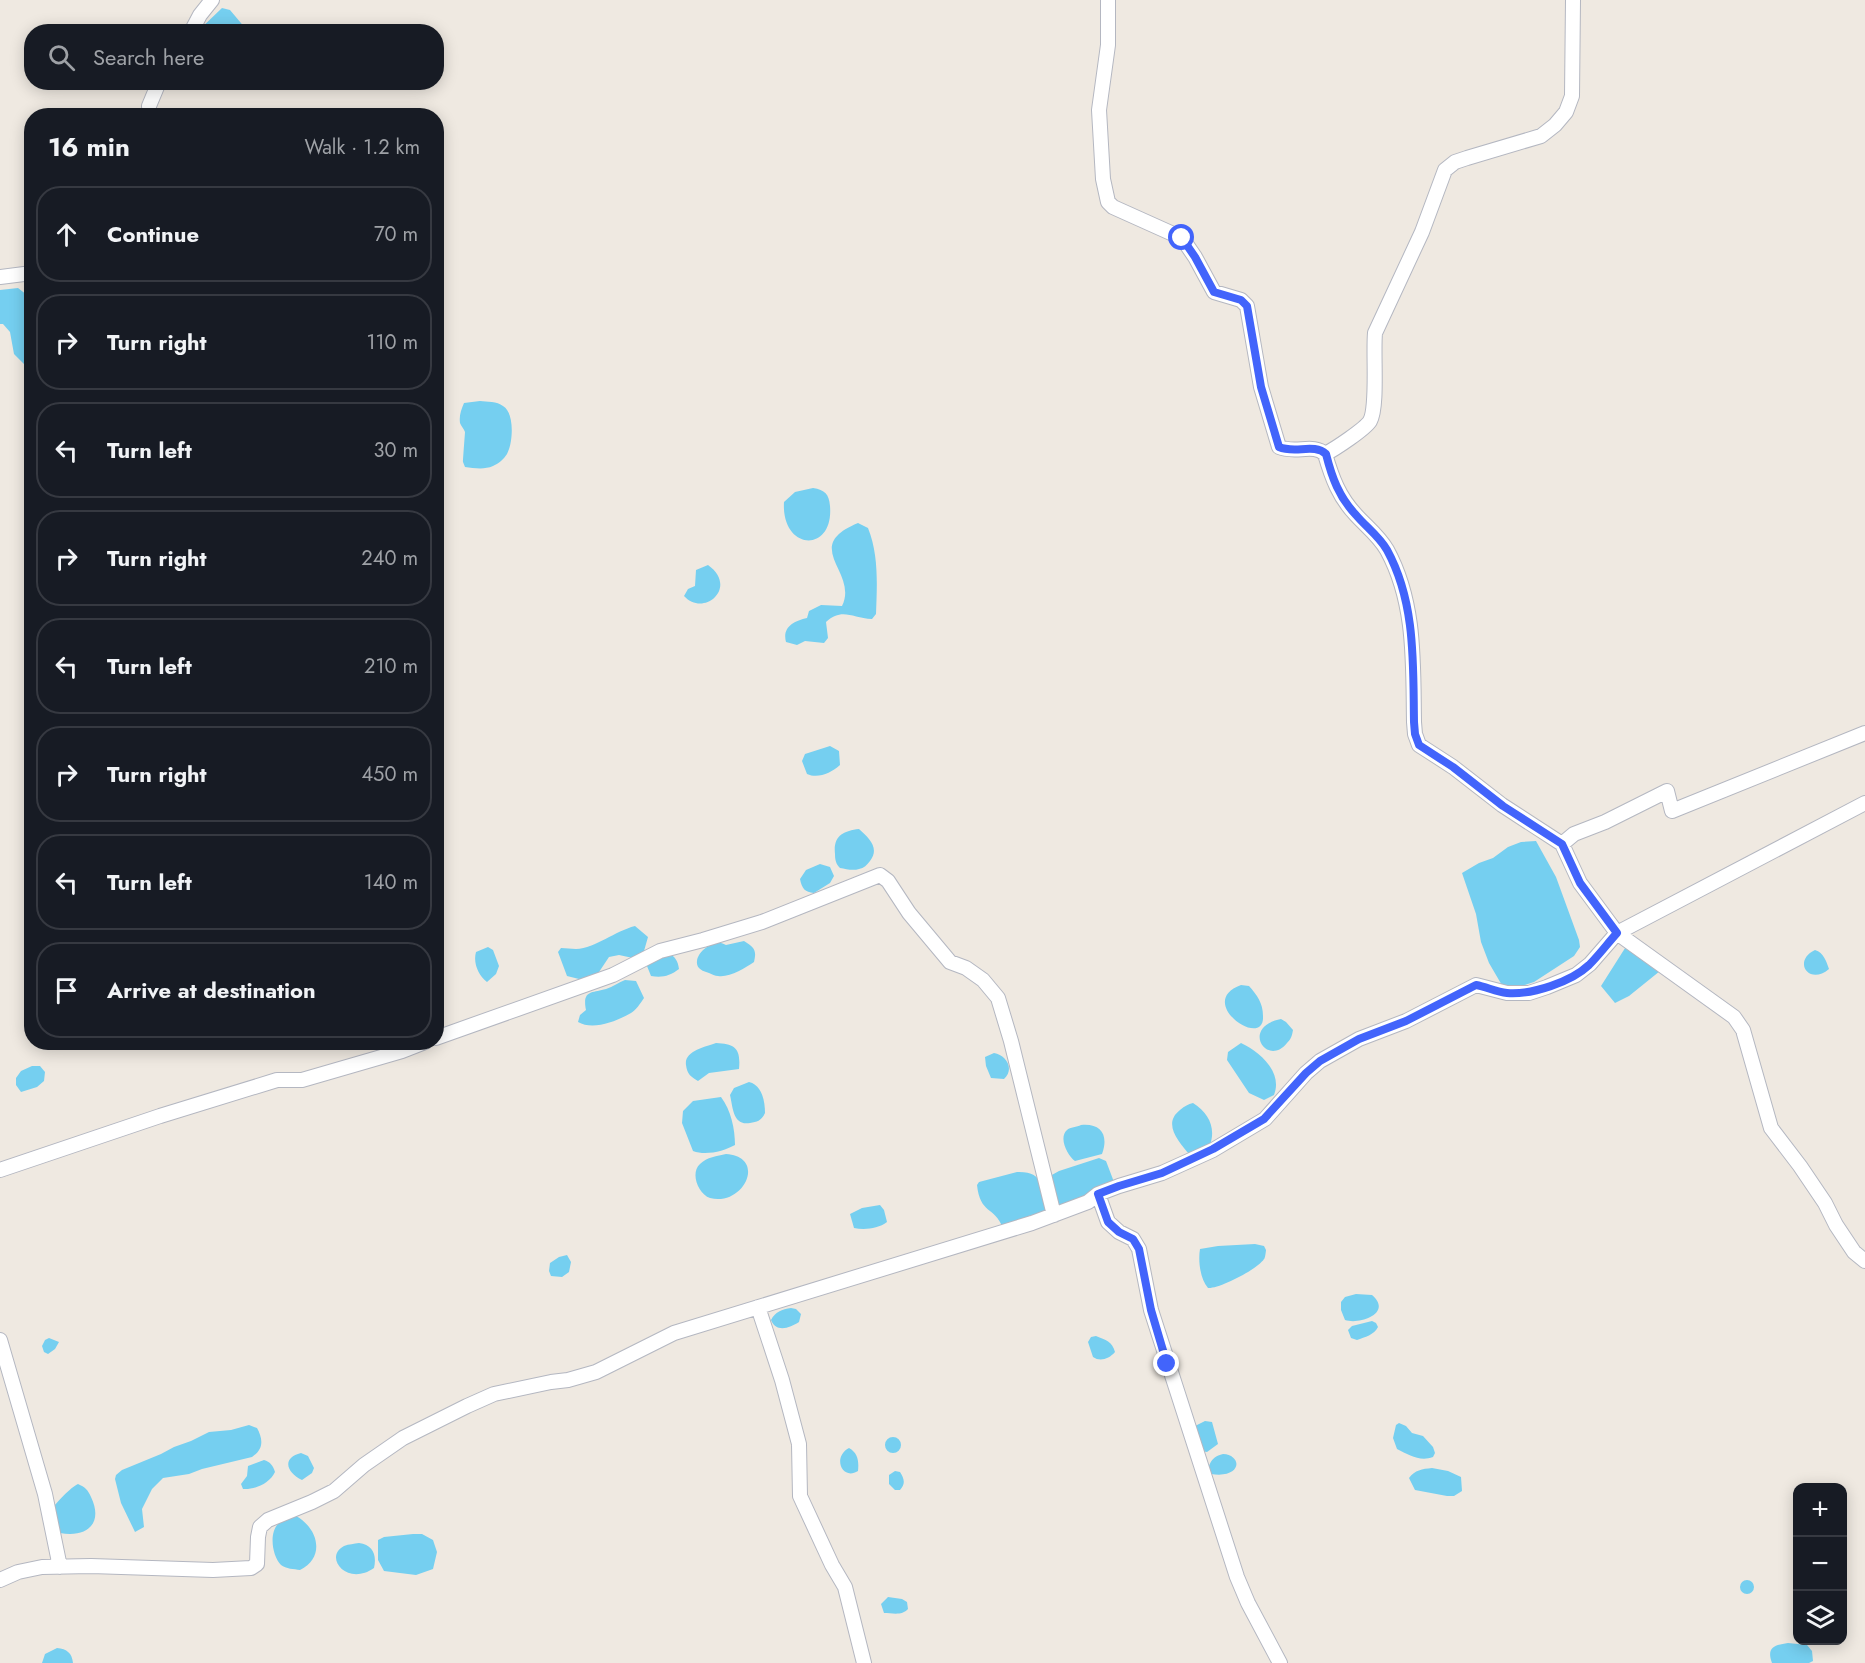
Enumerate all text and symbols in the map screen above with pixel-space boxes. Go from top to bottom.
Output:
search box [24,24,444,90]
icon: search [45,41,78,74]
text: Search here [93,41,204,73]
text: 16 min [48,128,130,166]
text: Walk · 1.2 km [304,133,420,162]
icon: ahead [50,218,83,251]
text: Continue [107,218,199,250]
text: 70 m [374,220,418,249]
route start [1168,224,1194,250]
icon: right [50,326,83,359]
text: Turn right [107,326,207,358]
text: 110 m [366,328,418,357]
icon: left [50,434,83,467]
text: Turn left [107,434,192,466]
text: 30 m [373,436,418,465]
icon: right [50,542,83,575]
text: Turn right [107,542,207,574]
text: 240 m [361,544,418,573]
icon: left [50,650,83,683]
text: Turn left [107,650,192,682]
text: 210 m [364,652,418,681]
icon: right [50,758,83,791]
text: Turn right [107,758,207,790]
text: 450 m [361,760,418,789]
icon: left [50,866,83,899]
text: Turn left [107,866,192,898]
text: 140 m [364,868,418,897]
icon: arrive [50,974,83,1007]
text: Arrive at destination [107,974,316,1006]
route end [1153,1350,1179,1376]
map controls [1793,1483,1847,1645]
button: + [1793,1483,1847,1537]
button: − [1793,1537,1847,1591]
button: layers [1793,1591,1847,1645]

